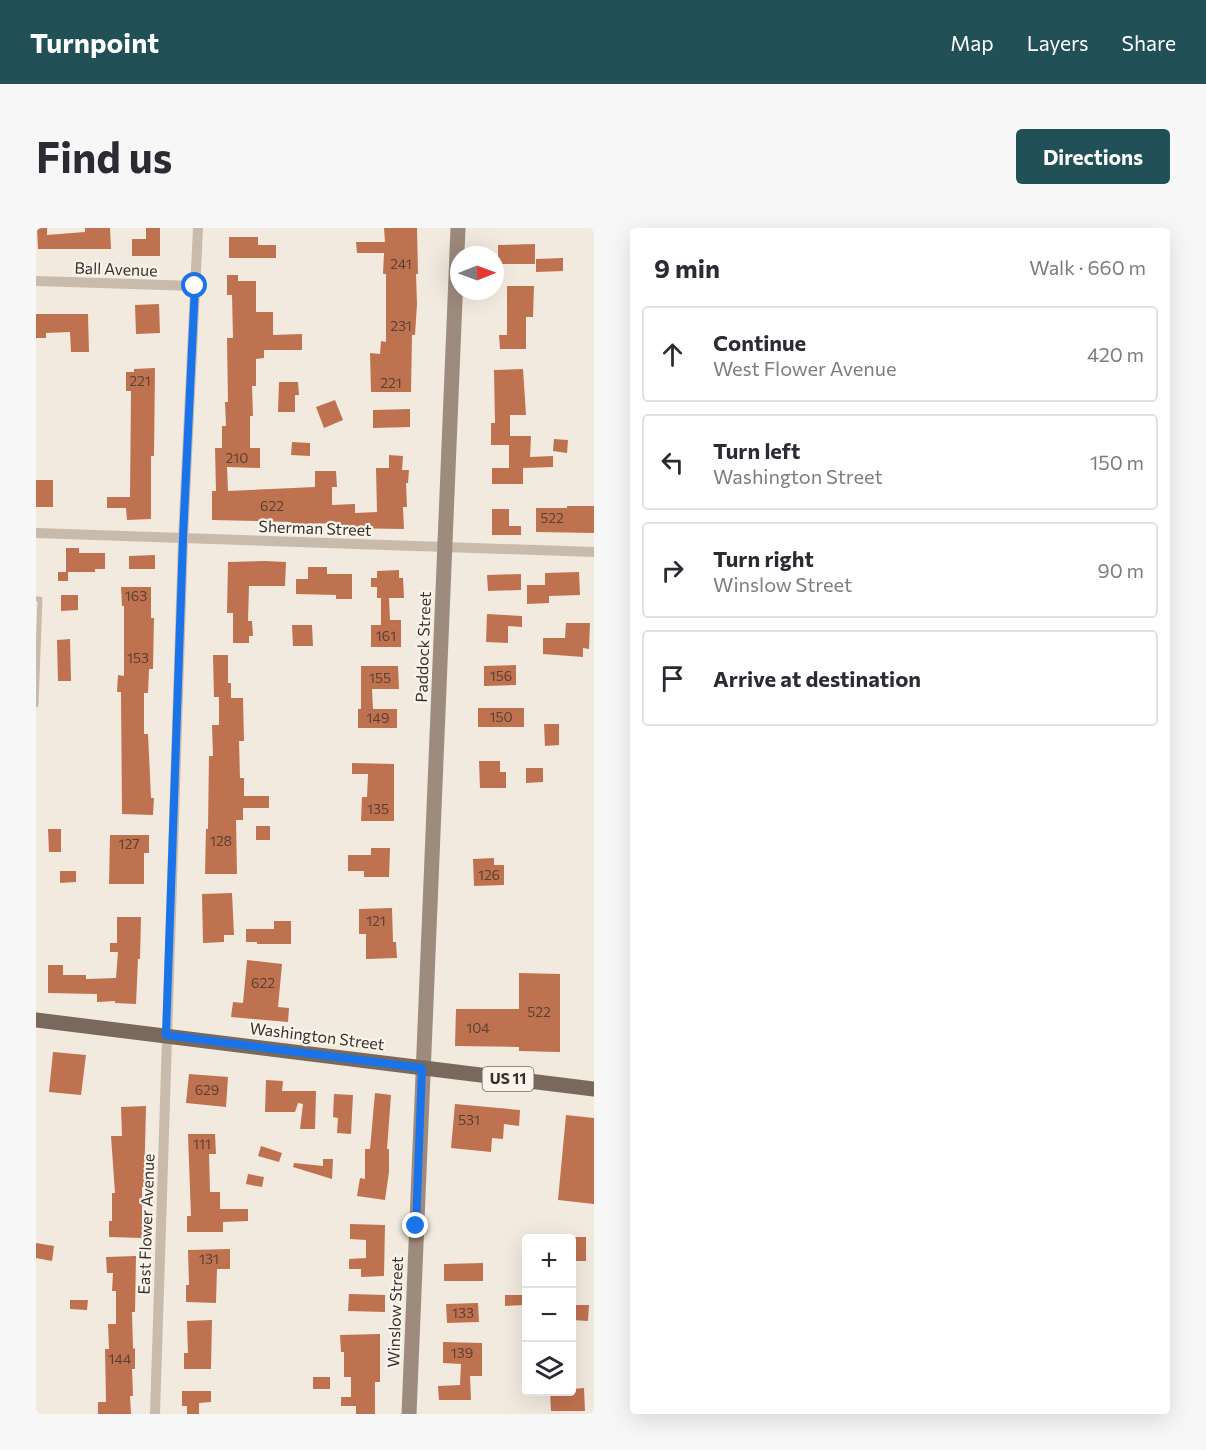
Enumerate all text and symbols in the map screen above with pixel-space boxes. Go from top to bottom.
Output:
text: Turnpoint [30,25,159,59]
text: Map [950,30,994,55]
text: Layers [1027,30,1089,55]
text: Share [1122,30,1176,55]
button: Directions [1016,129,1170,184]
text: Find us [36,130,172,182]
north arrow [450,246,504,300]
text: 9 min [654,252,720,283]
house number: 241 [390,255,412,272]
text: Walk · 660 m [1029,255,1146,279]
street label: Ball Avenue [74,258,158,279]
route start [181,272,207,298]
house number: 231 [390,317,412,334]
text: Continue [713,329,806,356]
icon: ahead [656,338,689,371]
text: 420 m [1087,342,1144,366]
text: West Flower Avenue [713,356,896,380]
house number: 221 [129,372,151,389]
house number: 221 [380,374,402,391]
text: Turn left [713,437,800,464]
icon: left [656,446,689,479]
house number: 210 [226,449,248,466]
text: 150 m [1090,450,1144,474]
text: Washington Street [713,464,883,488]
house number: 622 [260,497,284,514]
house number: 522 [540,509,564,526]
street label: Sherman Street [258,516,372,539]
text: Turn right [713,545,814,572]
icon: right [656,554,689,587]
text: 90 m [1098,558,1144,582]
text: Winslow Street [713,572,852,596]
house number: 163 [125,587,147,604]
street label: Paddock Street [411,591,434,703]
house number: 161 [376,627,396,644]
house number: 153 [127,649,149,666]
icon: arrive [656,662,689,695]
text: Arrive at destination [713,665,921,692]
house number: 156 [490,667,512,684]
house number: 155 [369,669,391,686]
house number: 150 [489,708,513,725]
house number: 149 [367,709,389,726]
house number: 135 [367,800,389,817]
house number: 128 [210,832,232,849]
house number: 127 [118,835,140,852]
house number: 126 [478,866,500,883]
house number: 121 [366,912,386,929]
house number: 622 [251,974,275,991]
house number: 522 [527,1003,551,1020]
street label: Washington Street [249,1018,386,1053]
house number: 104 [466,1019,490,1036]
road number: US 11 [482,1067,534,1091]
house number: 629 [195,1081,219,1098]
house number: 531 [458,1111,480,1128]
house number: 111 [193,1135,211,1152]
street label: East Flower Avenue [134,1153,157,1295]
route end [402,1212,428,1238]
map controls [522,1234,576,1396]
button: + [522,1234,576,1288]
house number: 131 [199,1250,219,1267]
street label: Winslow Street [383,1256,406,1368]
button: − [522,1288,576,1342]
house number: 133 [452,1304,474,1321]
button: layers [522,1342,576,1396]
house number: 139 [451,1344,473,1361]
house number: 144 [109,1350,132,1367]

